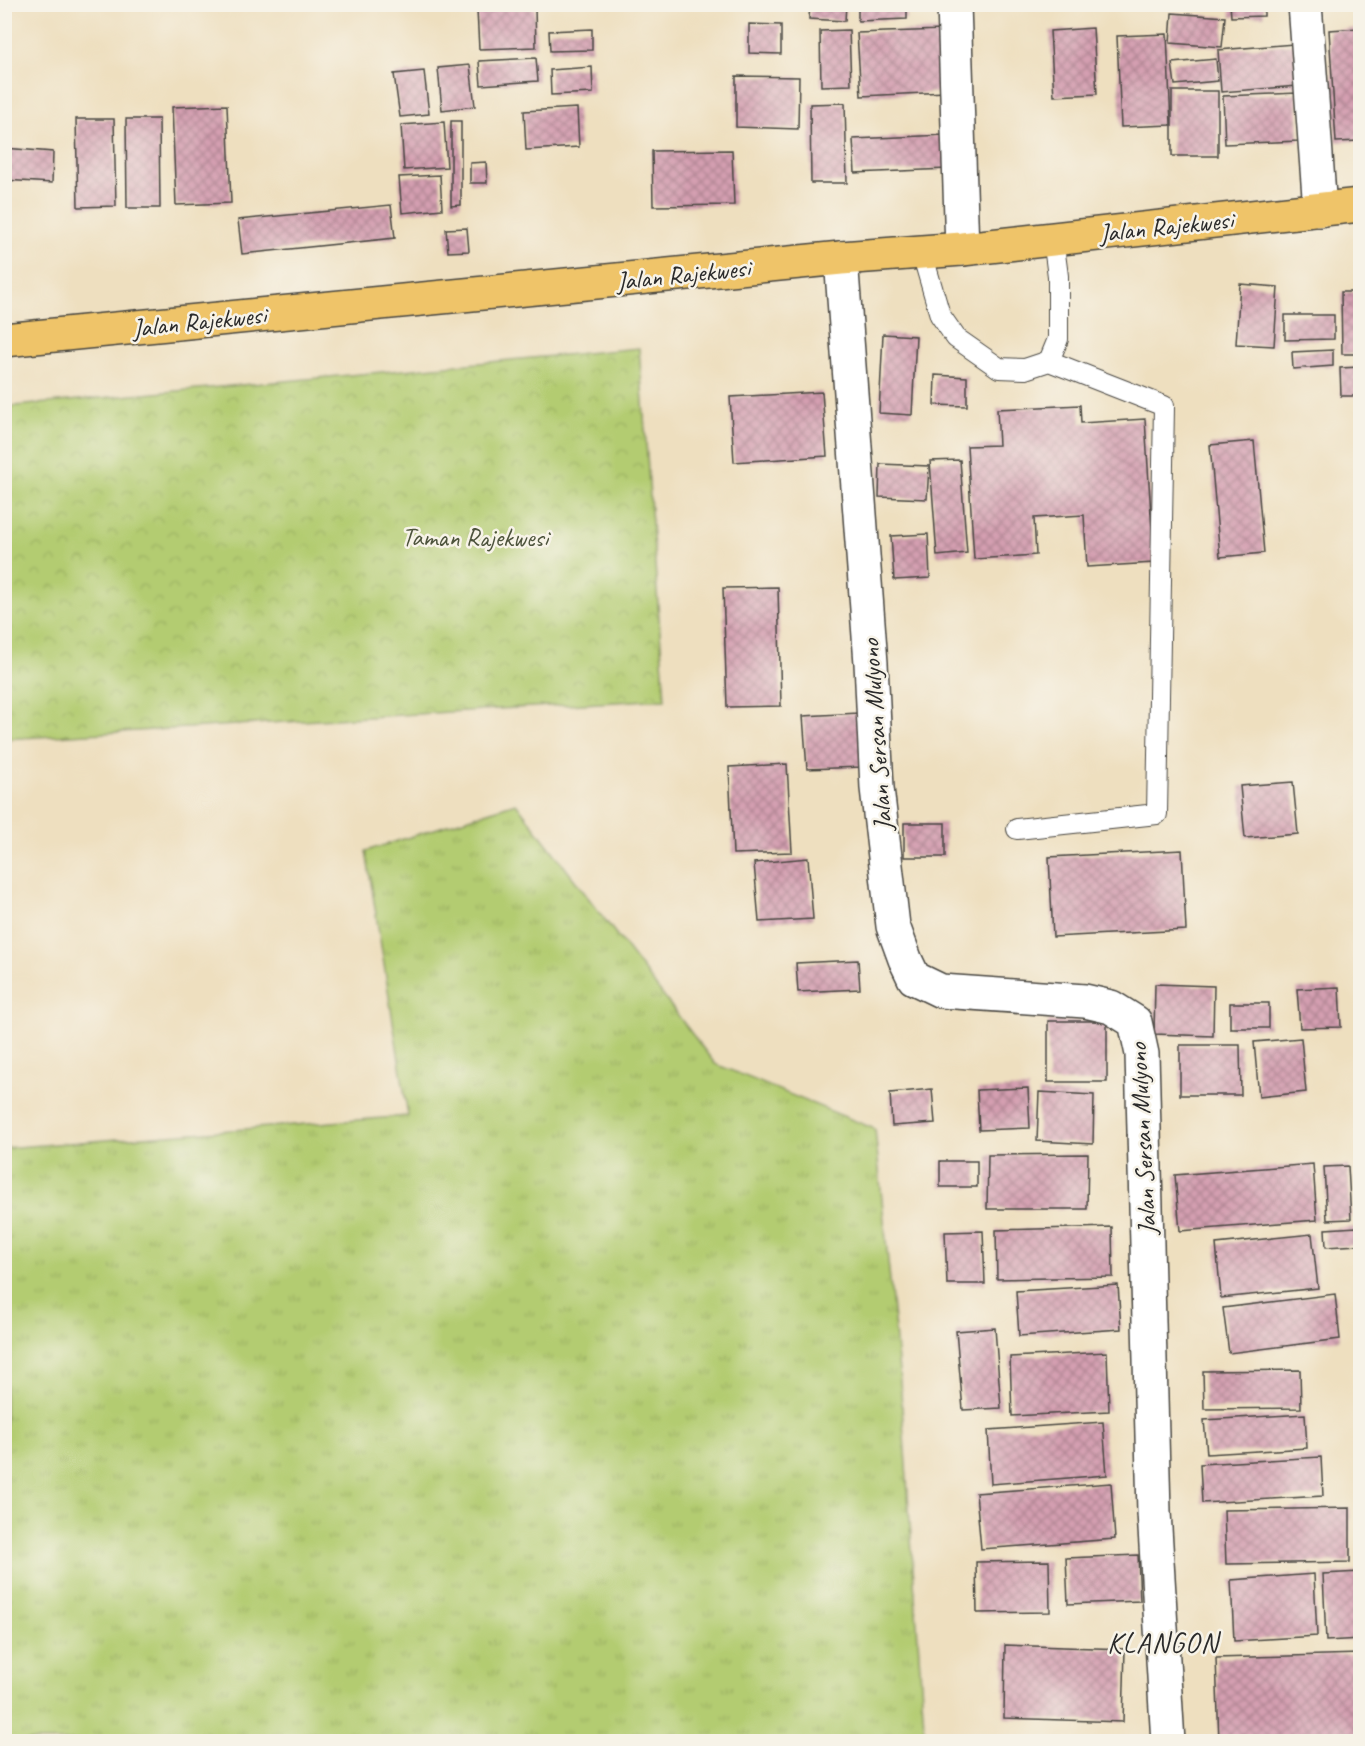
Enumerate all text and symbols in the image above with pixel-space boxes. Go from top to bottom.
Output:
street label: Jalan Rajekwesi [1096,203,1238,250]
street label: Jalan Rajekwesi [613,251,755,298]
street label: Jalan Rajekwesi [129,298,271,345]
park label: Taman Rajekwesi [402,521,551,554]
street label: Jalan Sersan Mulyono [853,636,900,834]
street label: Jalan Sersan Mulyono [1121,1040,1164,1238]
district label: KLANGON [1107,1625,1221,1660]

